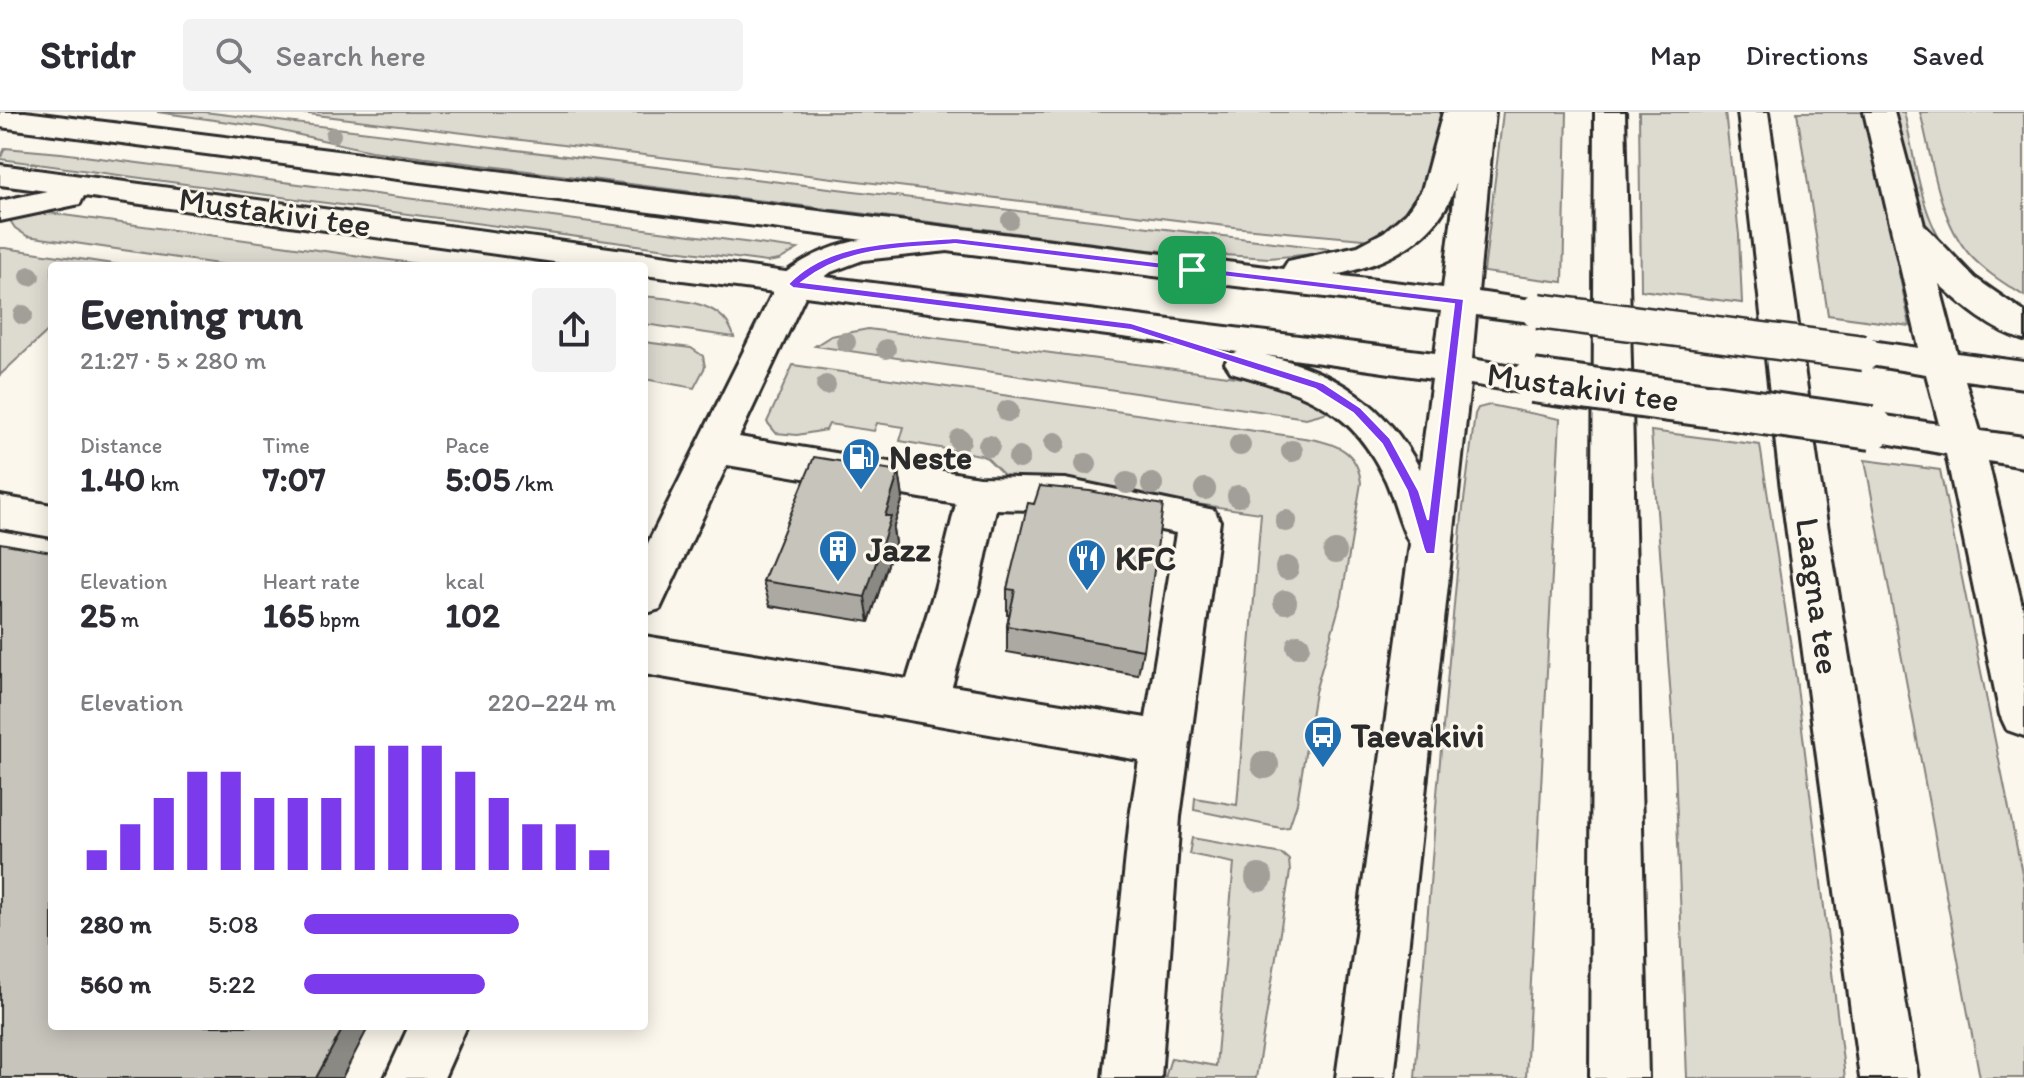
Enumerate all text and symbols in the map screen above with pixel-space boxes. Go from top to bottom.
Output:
search box [183,19,743,91]
text: Stridr [40,32,135,78]
icon: search [211,33,255,77]
text: Search here [275,37,426,74]
text: Map [1650,38,1701,72]
text: Directions [1745,38,1869,72]
text: Saved [1913,38,1984,72]
street label: Mustakivi tee [176,178,374,246]
pin [1158,236,1226,304]
icon: arrive [1170,248,1214,292]
text: Evening run [80,287,303,340]
button: share [532,288,616,372]
text: 21:27 · 5 × 280 m [80,344,266,376]
street label: Mustakivi tee [1484,353,1682,421]
text: Distance [80,432,162,459]
text: Time [263,432,310,459]
text: Pace [445,432,489,459]
fuel station icon: Neste [840,436,882,491]
place label: Neste [889,437,972,478]
text: 1.40 [80,459,146,500]
text: 7:07 [263,459,326,500]
text: 5:05 [445,459,510,500]
text: km [146,470,180,497]
text: /km [510,470,554,497]
street label: Laagna tee [1787,515,1849,677]
building icon: Jazz [817,528,859,583]
place label: Jazz [865,529,931,570]
restaurant icon: KFC [1066,537,1108,592]
place label: KFC [1115,538,1176,579]
text: Elevation [80,568,167,595]
text: Heart rate [263,568,360,595]
text: kcal [445,568,484,595]
text: 25 [80,595,116,636]
text: 165 [263,595,314,636]
text: 102 [445,595,500,636]
text: m [116,606,139,633]
text: bpm [314,606,360,633]
text: Elevation [80,686,183,718]
text: 220–224 m [487,686,616,718]
bus stop icon: Taevakivi [1302,714,1344,769]
place label: Taevakivi [1350,715,1484,756]
text: 280 m [80,908,152,940]
text: 5:08 [208,908,258,940]
text: 560 m [80,968,151,1000]
text: 5:22 [208,968,255,1000]

